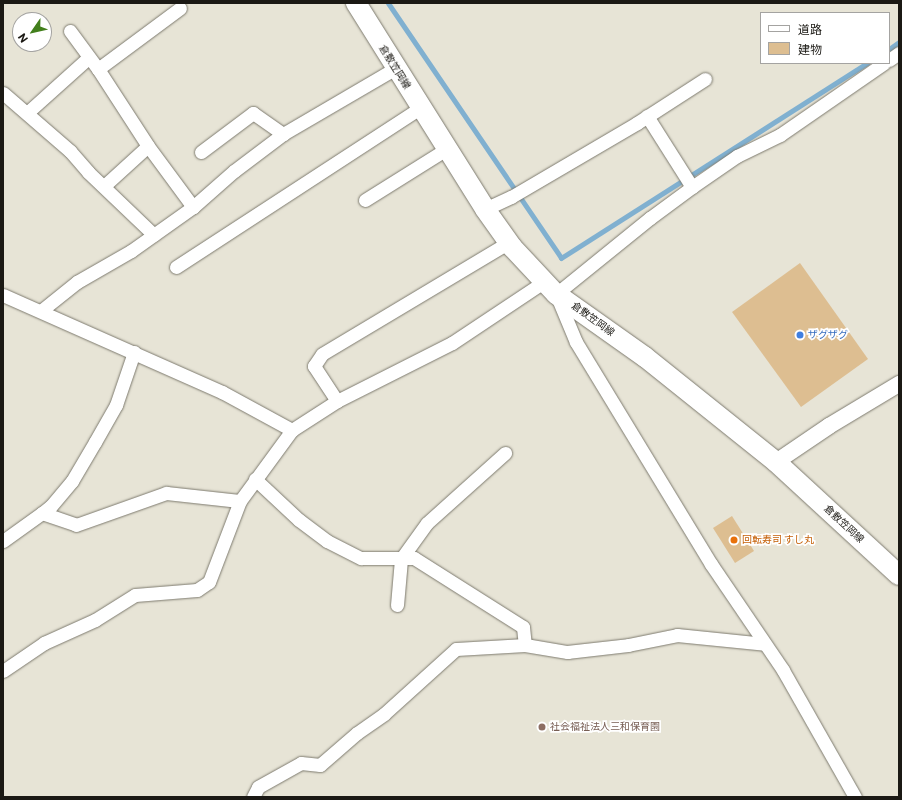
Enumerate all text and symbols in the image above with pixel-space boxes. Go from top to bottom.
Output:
north arrow [12,12,52,52]
legend [760,12,890,64]
text: 道路 [798,22,822,36]
text: N [15,31,30,45]
text: 建物 [798,42,822,56]
street label: 倉敷笠岡線 [377,43,413,91]
street label: 倉敷笠岡線 [569,299,617,339]
place label: ザグザグ [808,329,848,341]
marker: ザグザグ [795,330,805,340]
street label: 倉敷笠岡線 [822,503,866,545]
place label: 回転寿司 すし丸 [742,534,814,546]
marker: 回転寿司 すし丸 [729,535,739,545]
place label: 社会福祉法人三和保育園 [550,721,660,733]
marker: 社会福祉法人三和保育園 [537,722,547,732]

